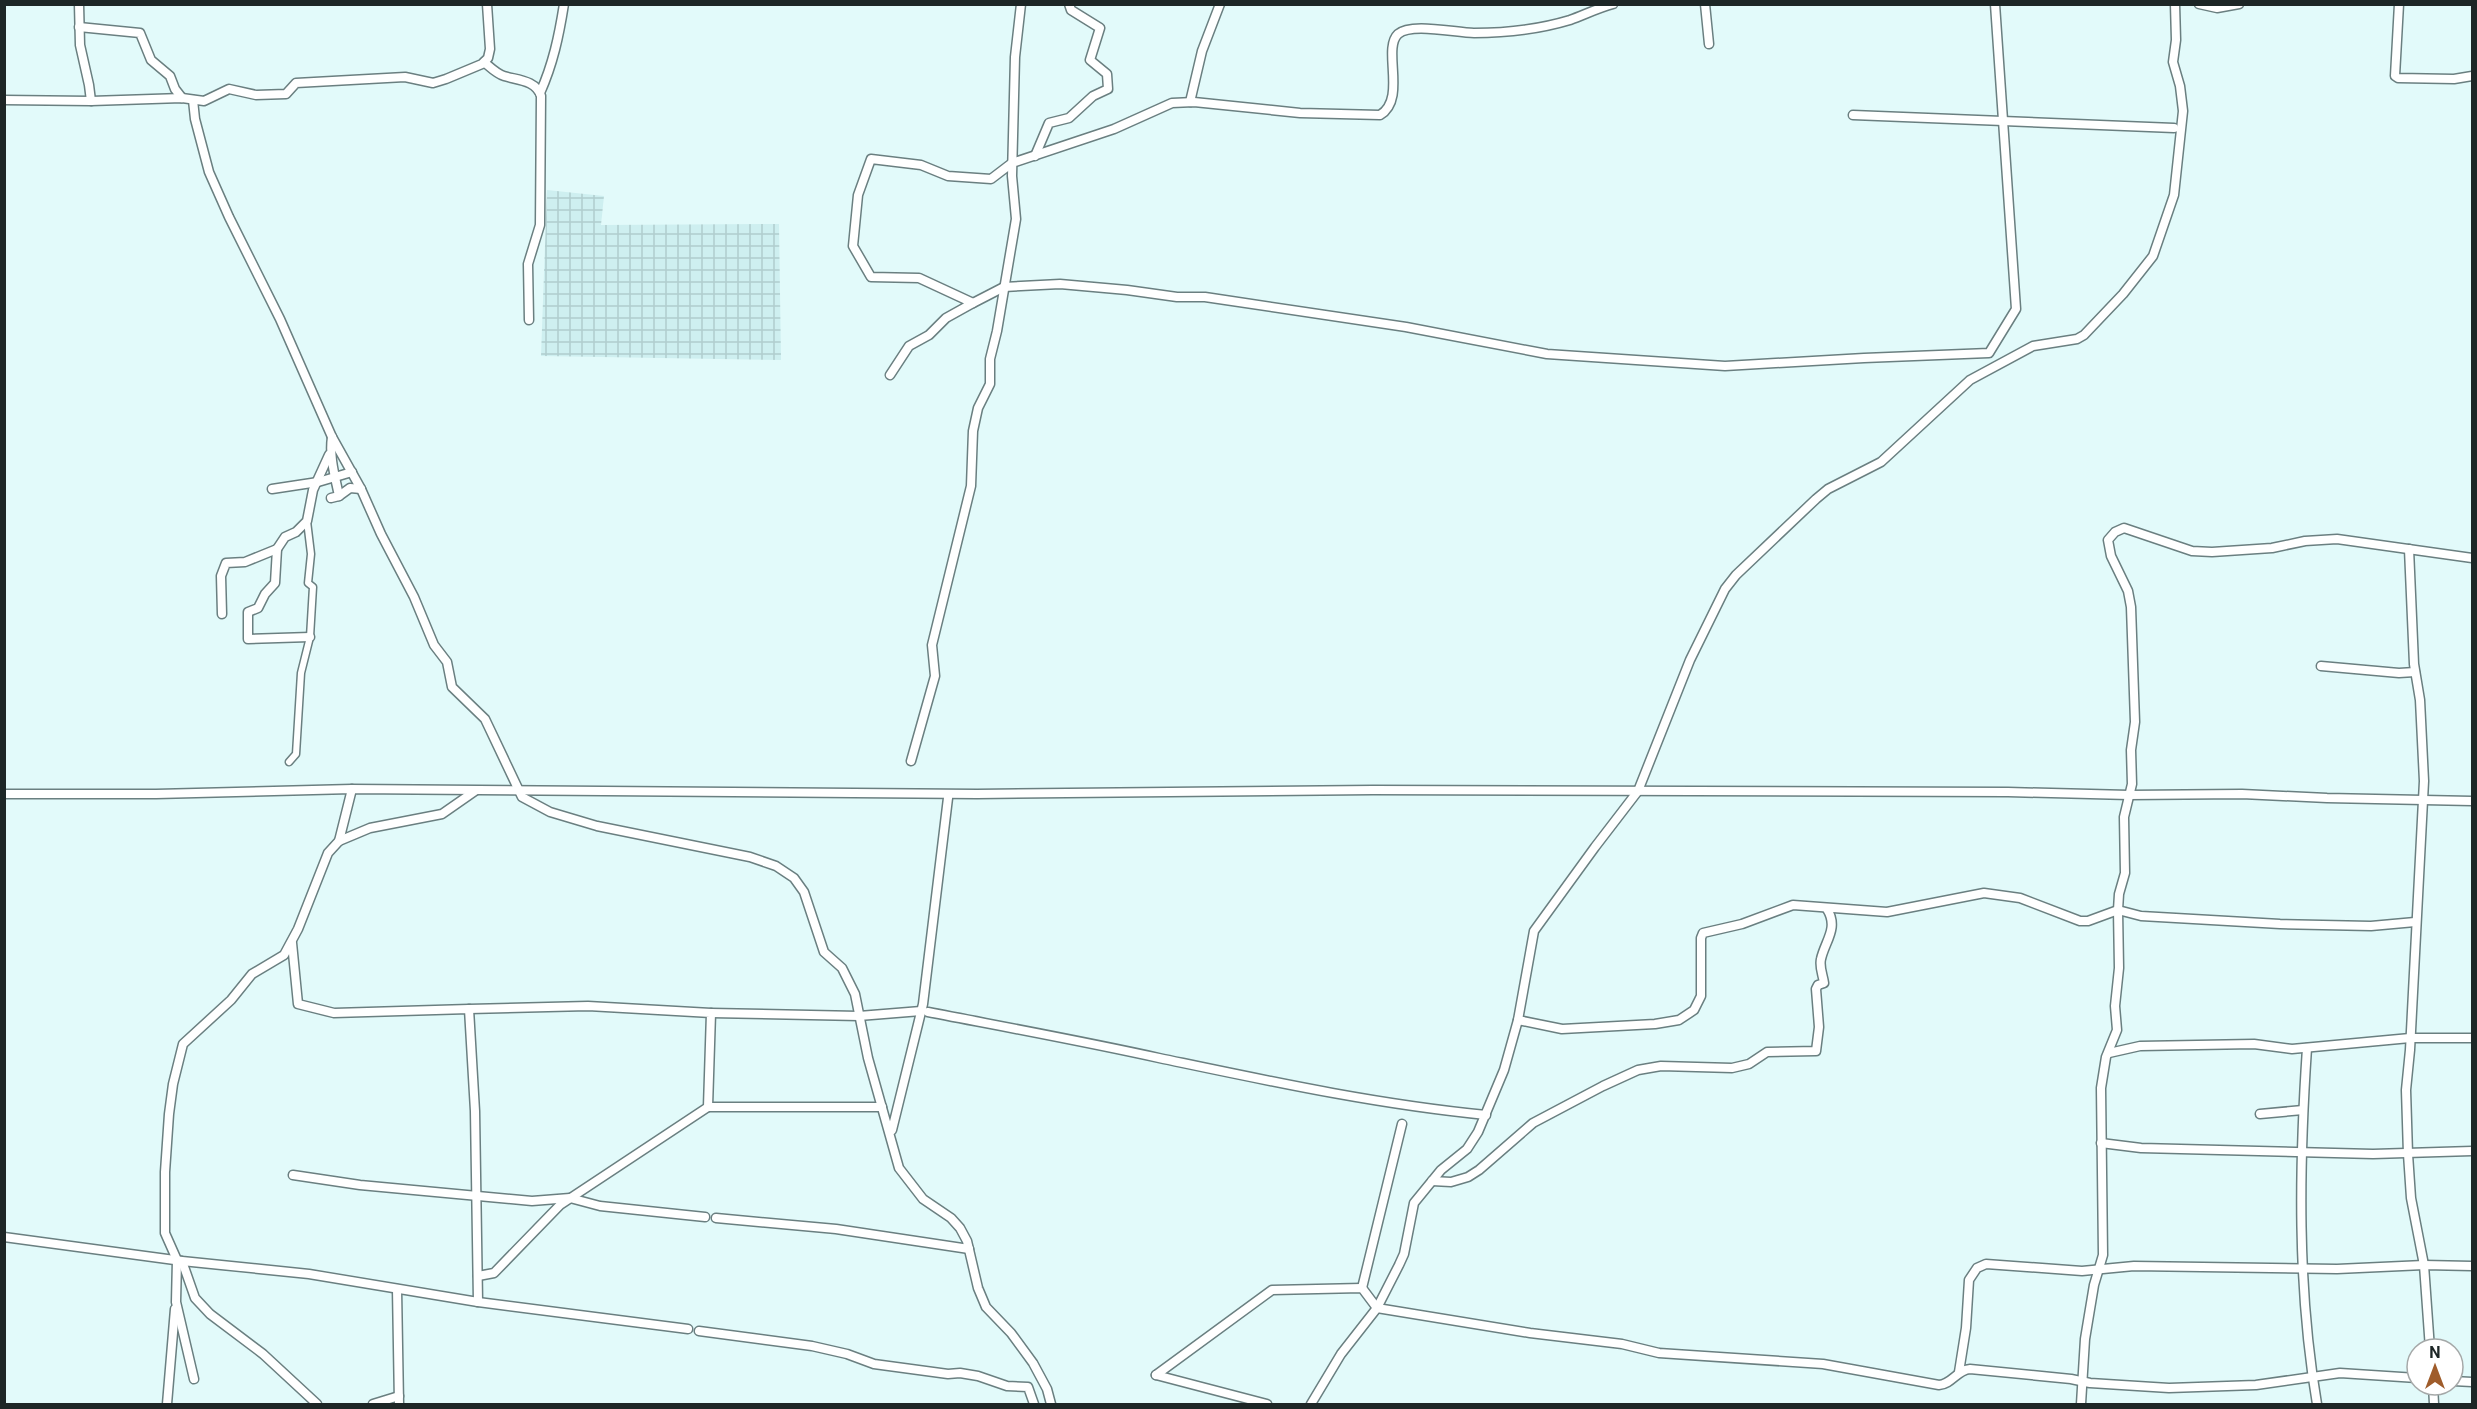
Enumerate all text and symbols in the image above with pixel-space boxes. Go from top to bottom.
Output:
north arrow [2405,1337,2465,1397]
text: N [2429,1343,2441,1362]

